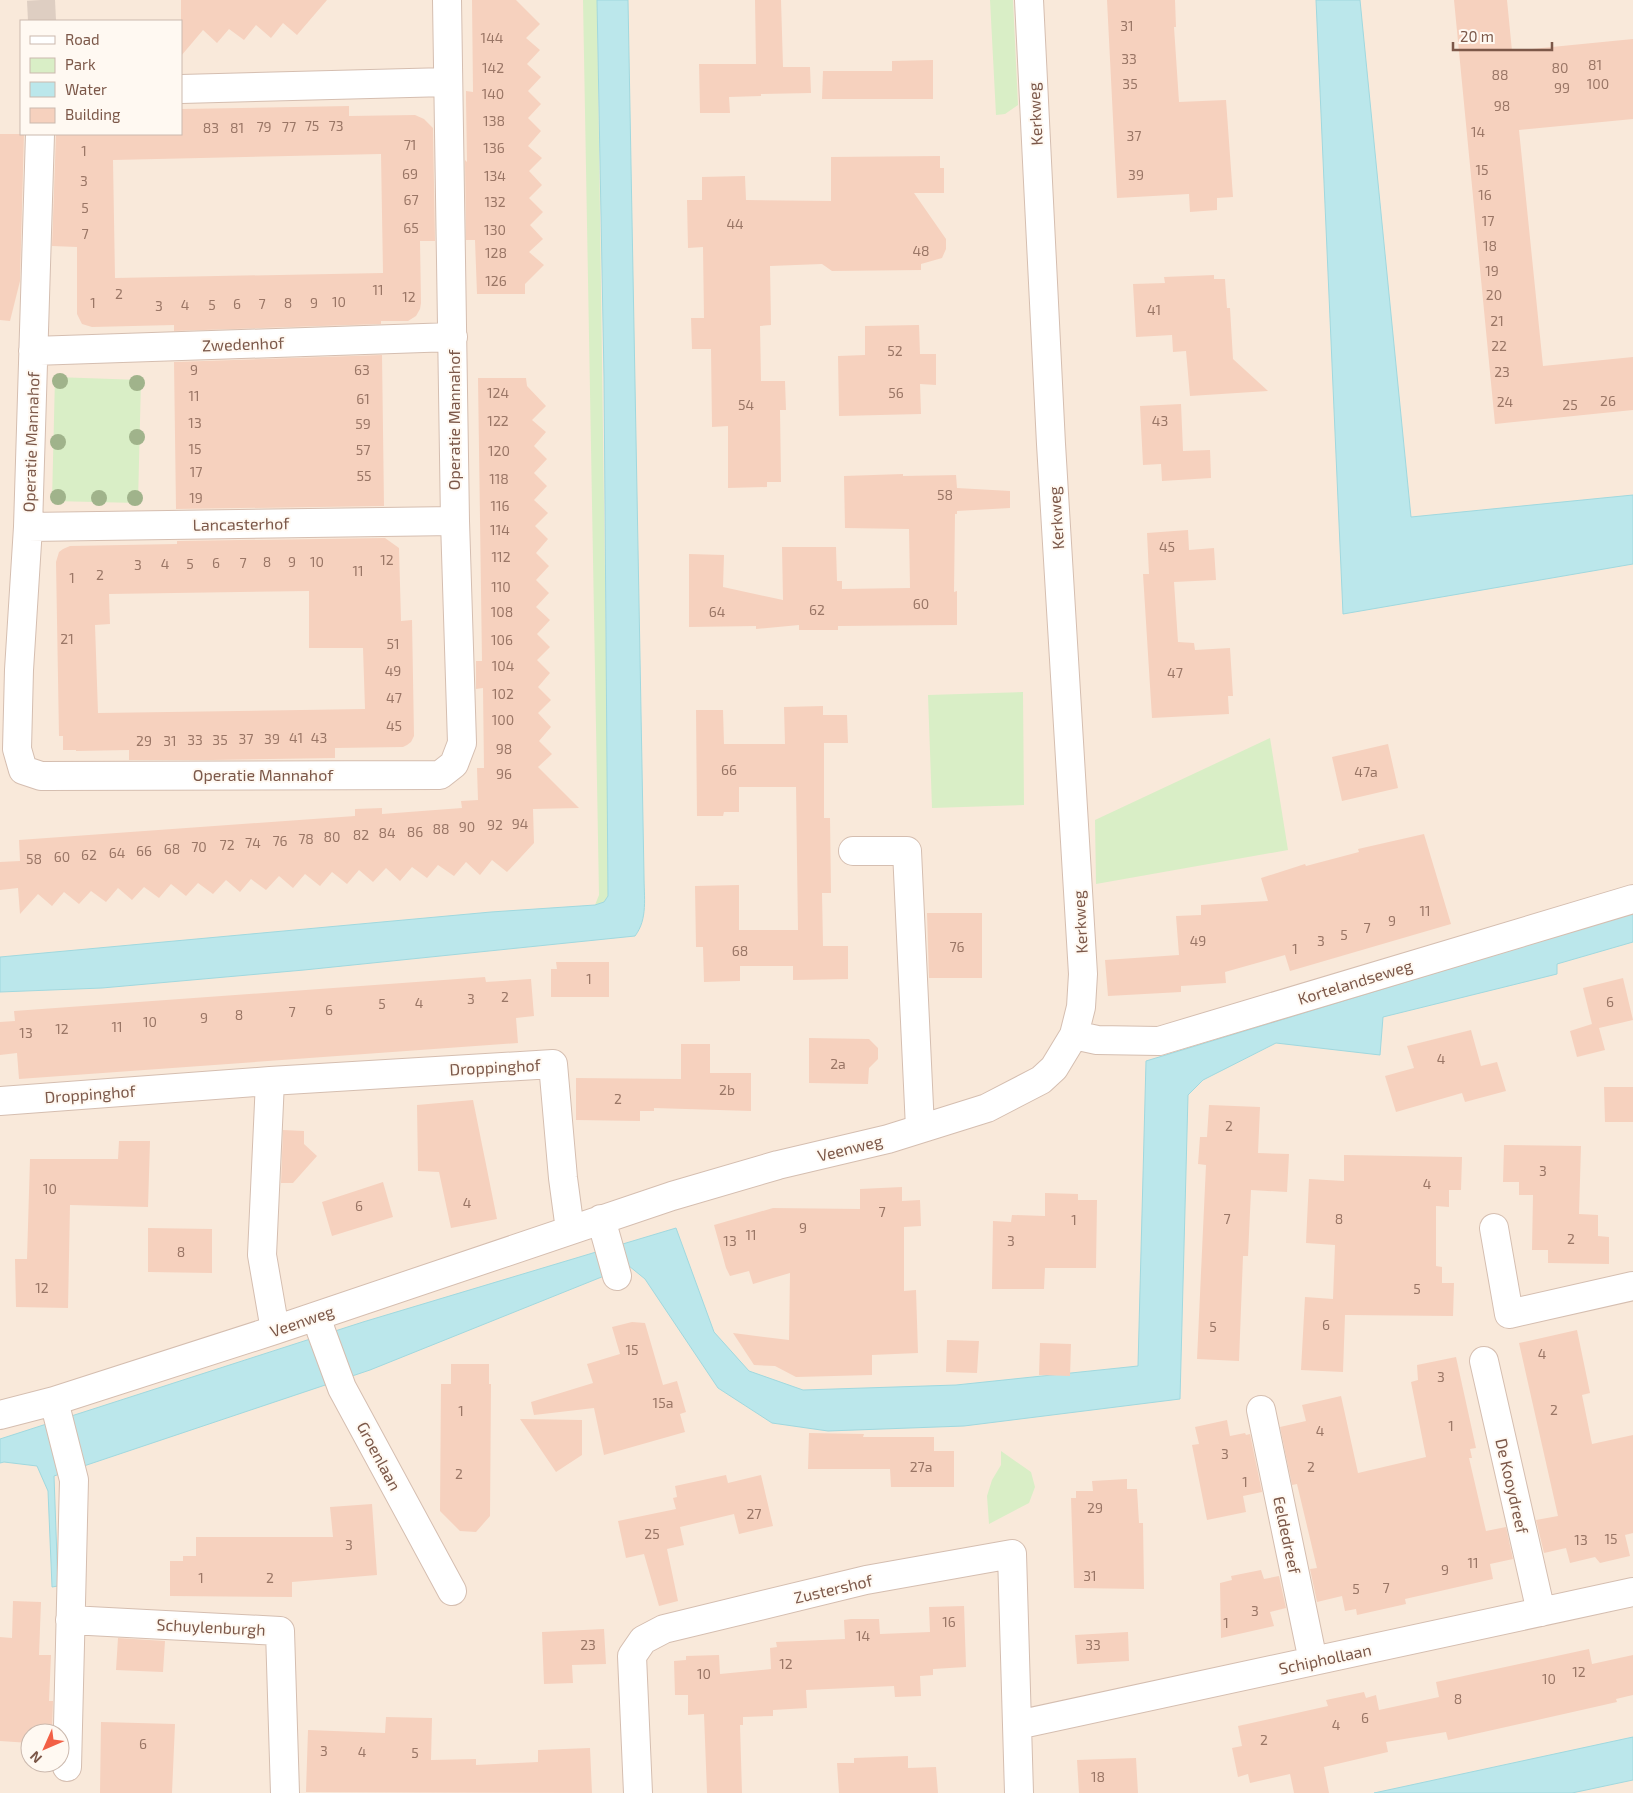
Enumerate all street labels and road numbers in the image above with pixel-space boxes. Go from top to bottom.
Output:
street label: Kerkweg [1023,82,1046,146]
street label: Zwedenhof [202,333,285,354]
street label: Operatie Mannahof [444,349,463,490]
street label: Operatie Mannahof [19,370,42,513]
street label: Kerkweg [1044,486,1067,550]
street label: Lancasterhof [193,513,290,534]
street label: Operatie Mannahof [193,765,334,784]
street label: Kerkweg [1068,890,1091,954]
street label: Kortelandseweg [1295,955,1415,1008]
street label: Droppinghof [449,1055,542,1078]
street label: Droppinghof [44,1081,137,1106]
street label: Veenweg [815,1130,884,1165]
street label: Veenweg [267,1301,336,1340]
street label: Groenlaan [353,1418,405,1493]
street label: De Kooydreef [1492,1436,1533,1536]
street label: Eeldedreef [1270,1494,1305,1576]
street label: Zustershof [792,1570,875,1607]
street label: Schuylenburgh [156,1614,266,1639]
street label: Schiphollaan [1277,1639,1373,1678]

